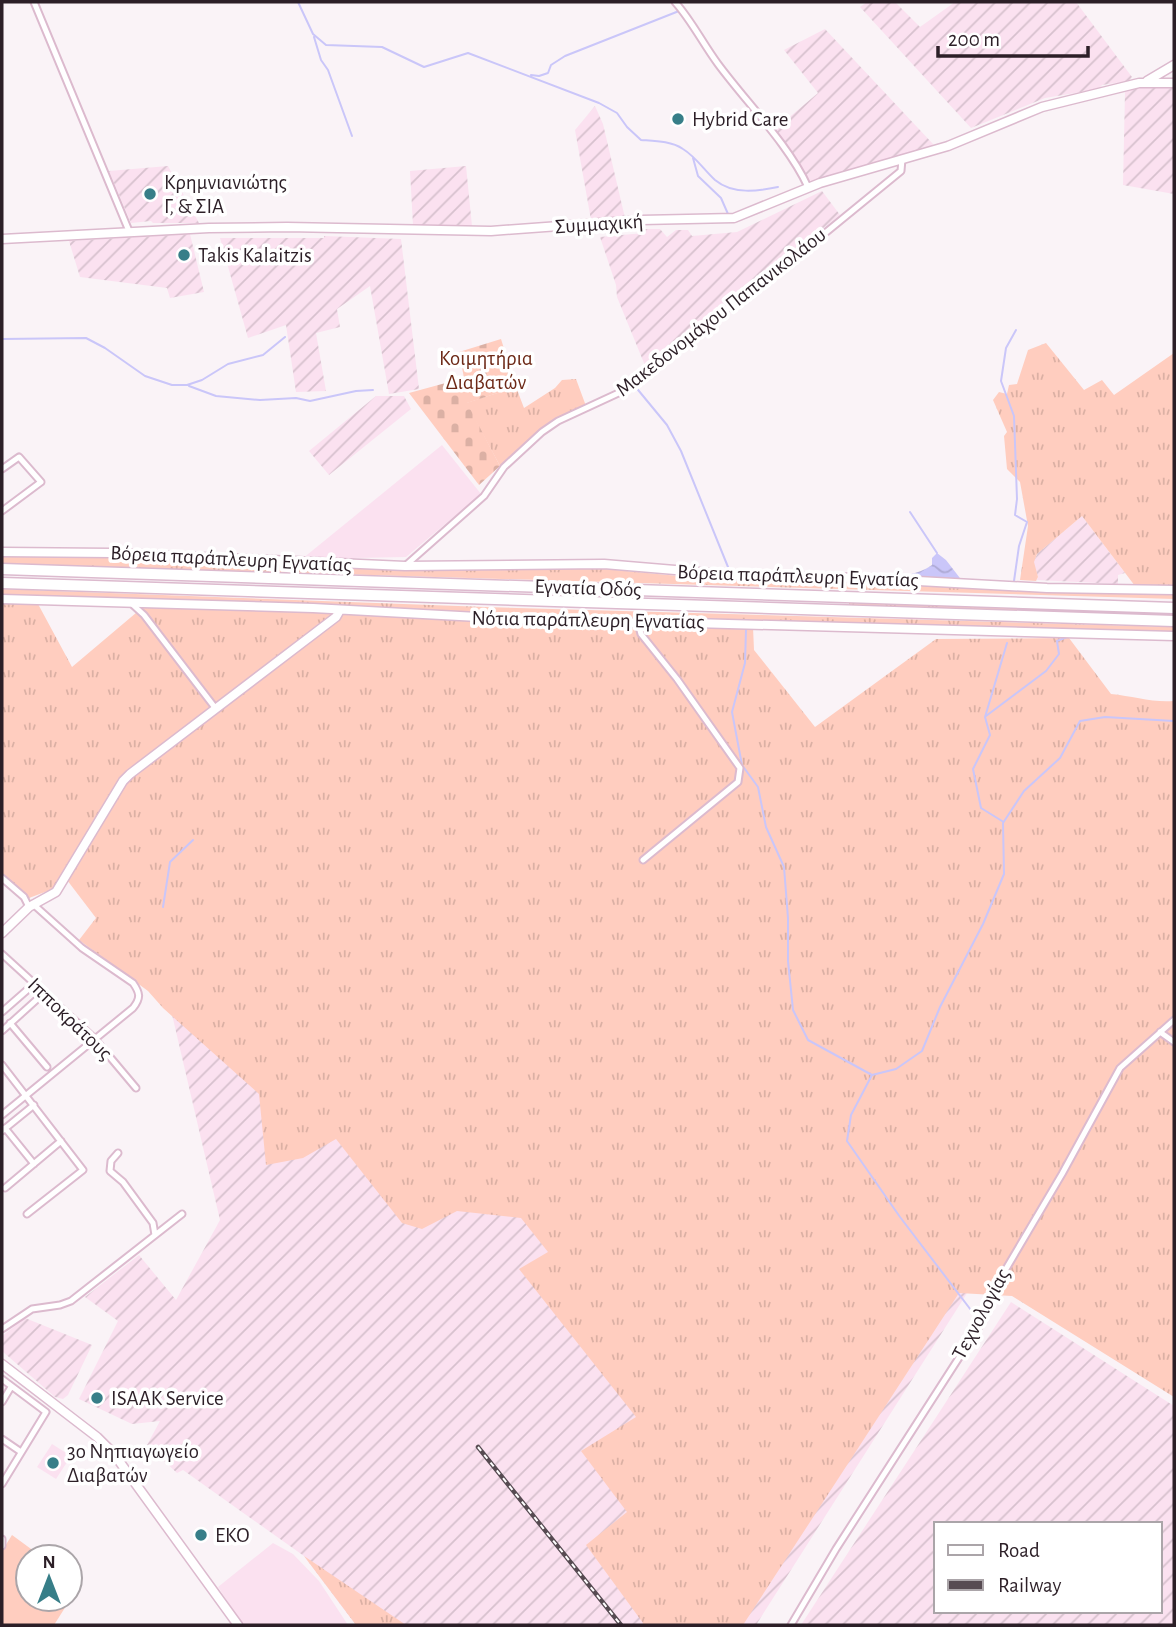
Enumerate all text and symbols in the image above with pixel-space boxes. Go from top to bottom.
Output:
scale bar [938,14,1088,58]
text: 200 m [948,29,1000,50]
place label: Hybrid Care [692,109,788,130]
marker: Hybrid Care [670,111,686,127]
place label: Κρημνιανιώτης Γ, & ΣΙΑ [164,172,287,217]
marker: Κρημνιανιώτης Γ, & ΣΙΑ [142,186,158,202]
street label: Συμμαχική [554,210,644,238]
street label: Μακεδονομάχου Παπανικολάου [612,224,830,400]
place label: Takis Kalaitzis [198,245,312,266]
marker: Takis Kalaitzis [176,247,192,263]
park label: Κοιμητήρια Διαβατών [439,348,533,393]
street label: Βόρεια παράπλευρη Εγνατίας [110,542,352,576]
street label: Βόρεια παράπλευρη Εγνατίας [677,561,919,591]
street label: Εγνατία Οδός [534,576,642,600]
street label: Νότια παράπλευρη Εγνατίας [471,607,705,633]
street label: Ιπποκράτους [24,974,116,1064]
street label: Τεχνολογίας [948,1265,1014,1363]
place label: ISAAK Service [111,1388,224,1409]
marker: ISAAK Service [89,1390,105,1406]
place label: 3ο Νηπιαγωγείο Διαβατών [67,1441,199,1486]
marker: 3ο Νηπιαγωγείο Διαβατών [45,1455,61,1471]
legend [934,1522,1162,1613]
place label: EKO [215,1525,249,1546]
marker: EKO [193,1527,209,1543]
text: Road [998,1540,1040,1561]
north arrow [14,1543,84,1613]
text: N [42,1553,56,1572]
text: Railway [998,1575,1061,1596]

